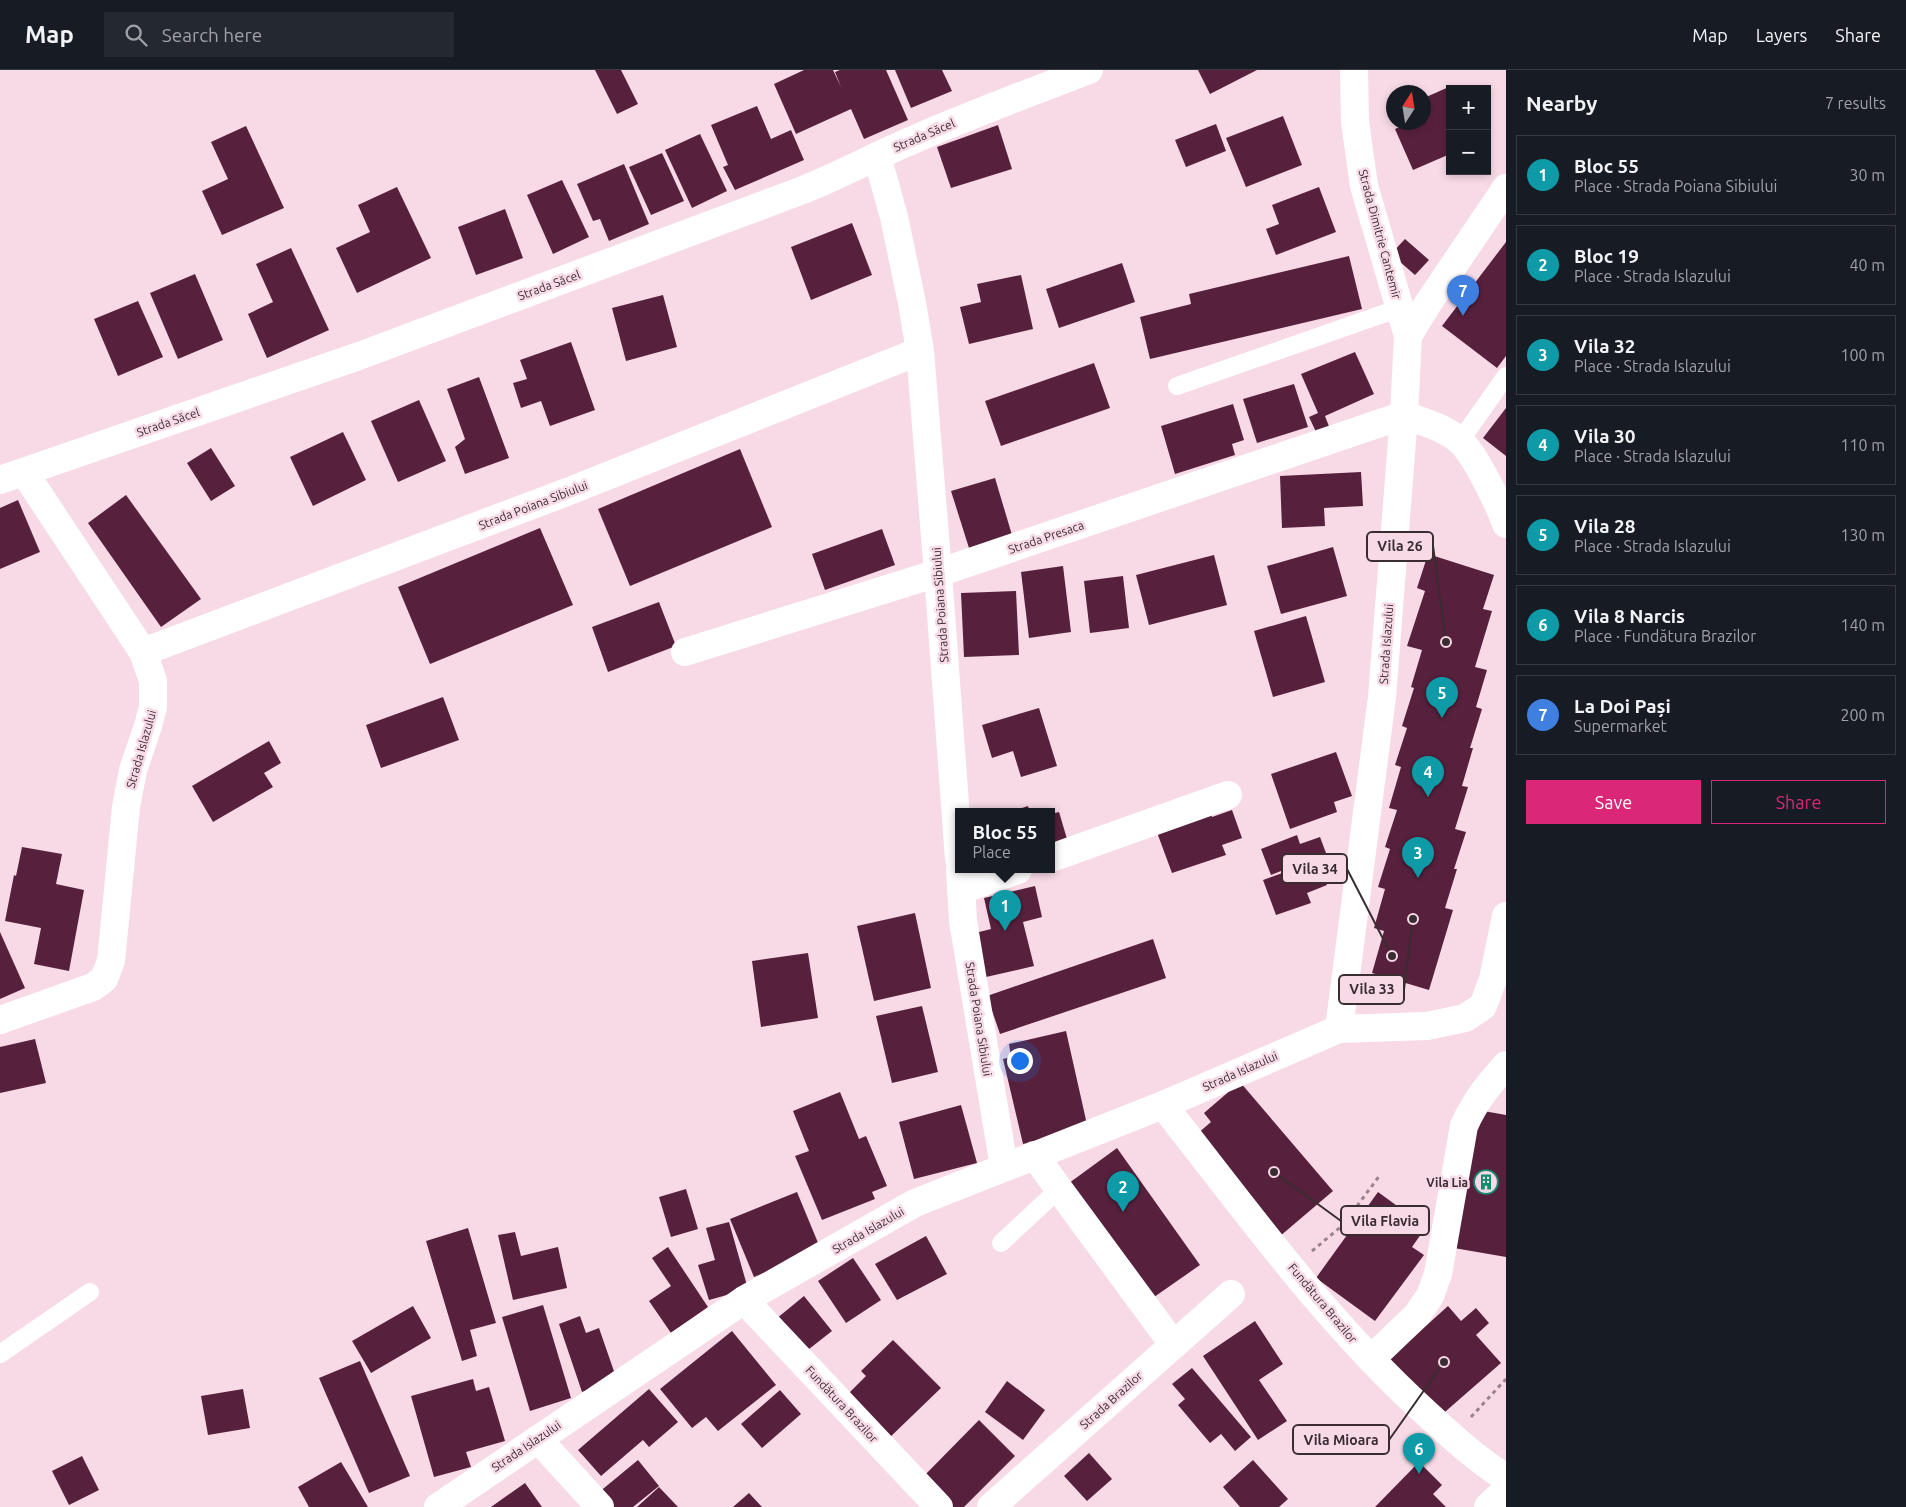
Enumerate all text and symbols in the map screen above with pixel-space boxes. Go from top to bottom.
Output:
search box [104,12,454,57]
text: Map [25,21,74,48]
icon: search [122,21,150,49]
text: Search here [162,24,262,46]
text: Map [1692,25,1728,45]
text: Layers [1756,25,1807,45]
text: Share [1835,25,1881,45]
north arrow [1386,85,1431,130]
map controls [1446,85,1491,175]
button: + [1446,85,1491,130]
text: Nearby [1526,91,1597,115]
text: 7 results [1825,94,1886,112]
street label: Strada Săcel [891,116,957,154]
button: − [1446,130,1491,175]
text: Bloc 55 [1574,155,1639,177]
text: 1 [1538,166,1548,184]
text: 30 m [1849,166,1885,184]
street label: Strada Dimitrie Cantemir [1356,168,1404,301]
text: Place · Strada Poiana Sibiului [1574,177,1777,195]
text: Bloc 19 [1574,245,1639,267]
text: 2 [1538,256,1548,274]
text: 40 m [1849,256,1885,274]
text: Place · Strada Islazului [1574,267,1731,285]
street label: Strada Săcel [516,268,582,302]
pin: 7 [1447,275,1479,316]
text: Vila 32 [1574,335,1635,357]
text: 3 [1538,346,1548,364]
text: 100 m [1840,346,1885,364]
text: Place · Strada Islazului [1574,357,1731,375]
street label: Strada Săcel [135,405,201,439]
text: Vila 30 [1574,425,1635,447]
text: 4 [1538,436,1548,454]
text: 110 m [1840,436,1885,454]
text: Place · Strada Islazului [1574,447,1731,465]
street label: Strada Poiana Sibiului [477,478,589,532]
text: Vila 28 [1574,515,1635,537]
street label: Strada Presaca [1006,518,1086,556]
text: 5 [1538,526,1548,544]
text: 130 m [1840,526,1885,544]
callout: Vila 26 [1367,532,1433,561]
text: Place · Strada Islazului [1574,537,1731,555]
text: Vila 26 [1377,538,1423,554]
street label: Strada Poiana Sibiului [929,547,951,663]
street label: Strada Islazului [1377,603,1395,685]
text: Vila 8 Narcis [1574,605,1685,627]
text: 6 [1538,616,1548,634]
text: 140 m [1840,616,1885,634]
text: Place · Fundătura Brazilor [1574,627,1756,645]
pin: 5 [1426,677,1458,718]
text: La Doi Pași [1574,695,1671,717]
text: 7 [1538,706,1548,724]
text: 200 m [1840,706,1885,724]
street label: Strada Islazului [124,708,158,790]
text: Supermarket [1574,717,1667,735]
pin: 4 [1412,756,1444,797]
button: Save [1526,780,1701,824]
button: Share [1711,780,1886,824]
popup [955,808,1055,873]
text: Bloc 55 [972,821,1038,843]
pin: 3 [1402,837,1434,878]
text: Place [972,843,1011,861]
callout: Vila 34 [1282,854,1347,883]
text: Vila 34 [1292,861,1338,877]
pin: 1 [989,890,1021,931]
street label: Strada Poiana Sibiului [964,961,994,1077]
callout: Vila 33 [1339,975,1404,1004]
text: Vila 33 [1349,981,1395,997]
your location [1007,1048,1033,1074]
street label: Strada Islazului [1201,1049,1280,1093]
building icon: Vila Lia [1473,1169,1499,1195]
pin: 2 [1107,1171,1139,1212]
place label: Vila Lia [1426,1176,1468,1189]
street label: Strada Islazului [830,1204,906,1256]
callout: Vila Flavia [1341,1206,1429,1235]
text: Vila Flavia [1351,1213,1419,1229]
street label: Fundătura Brazilor [1286,1261,1360,1346]
street label: Fundătura Brazilor [803,1363,881,1445]
street label: Strada Brazilor [1077,1368,1145,1431]
street label: Strada Islazului [489,1418,563,1474]
callout: Vila Mioara [1293,1425,1389,1454]
text: Vila Mioara [1303,1432,1379,1448]
pin: 6 [1403,1433,1435,1474]

